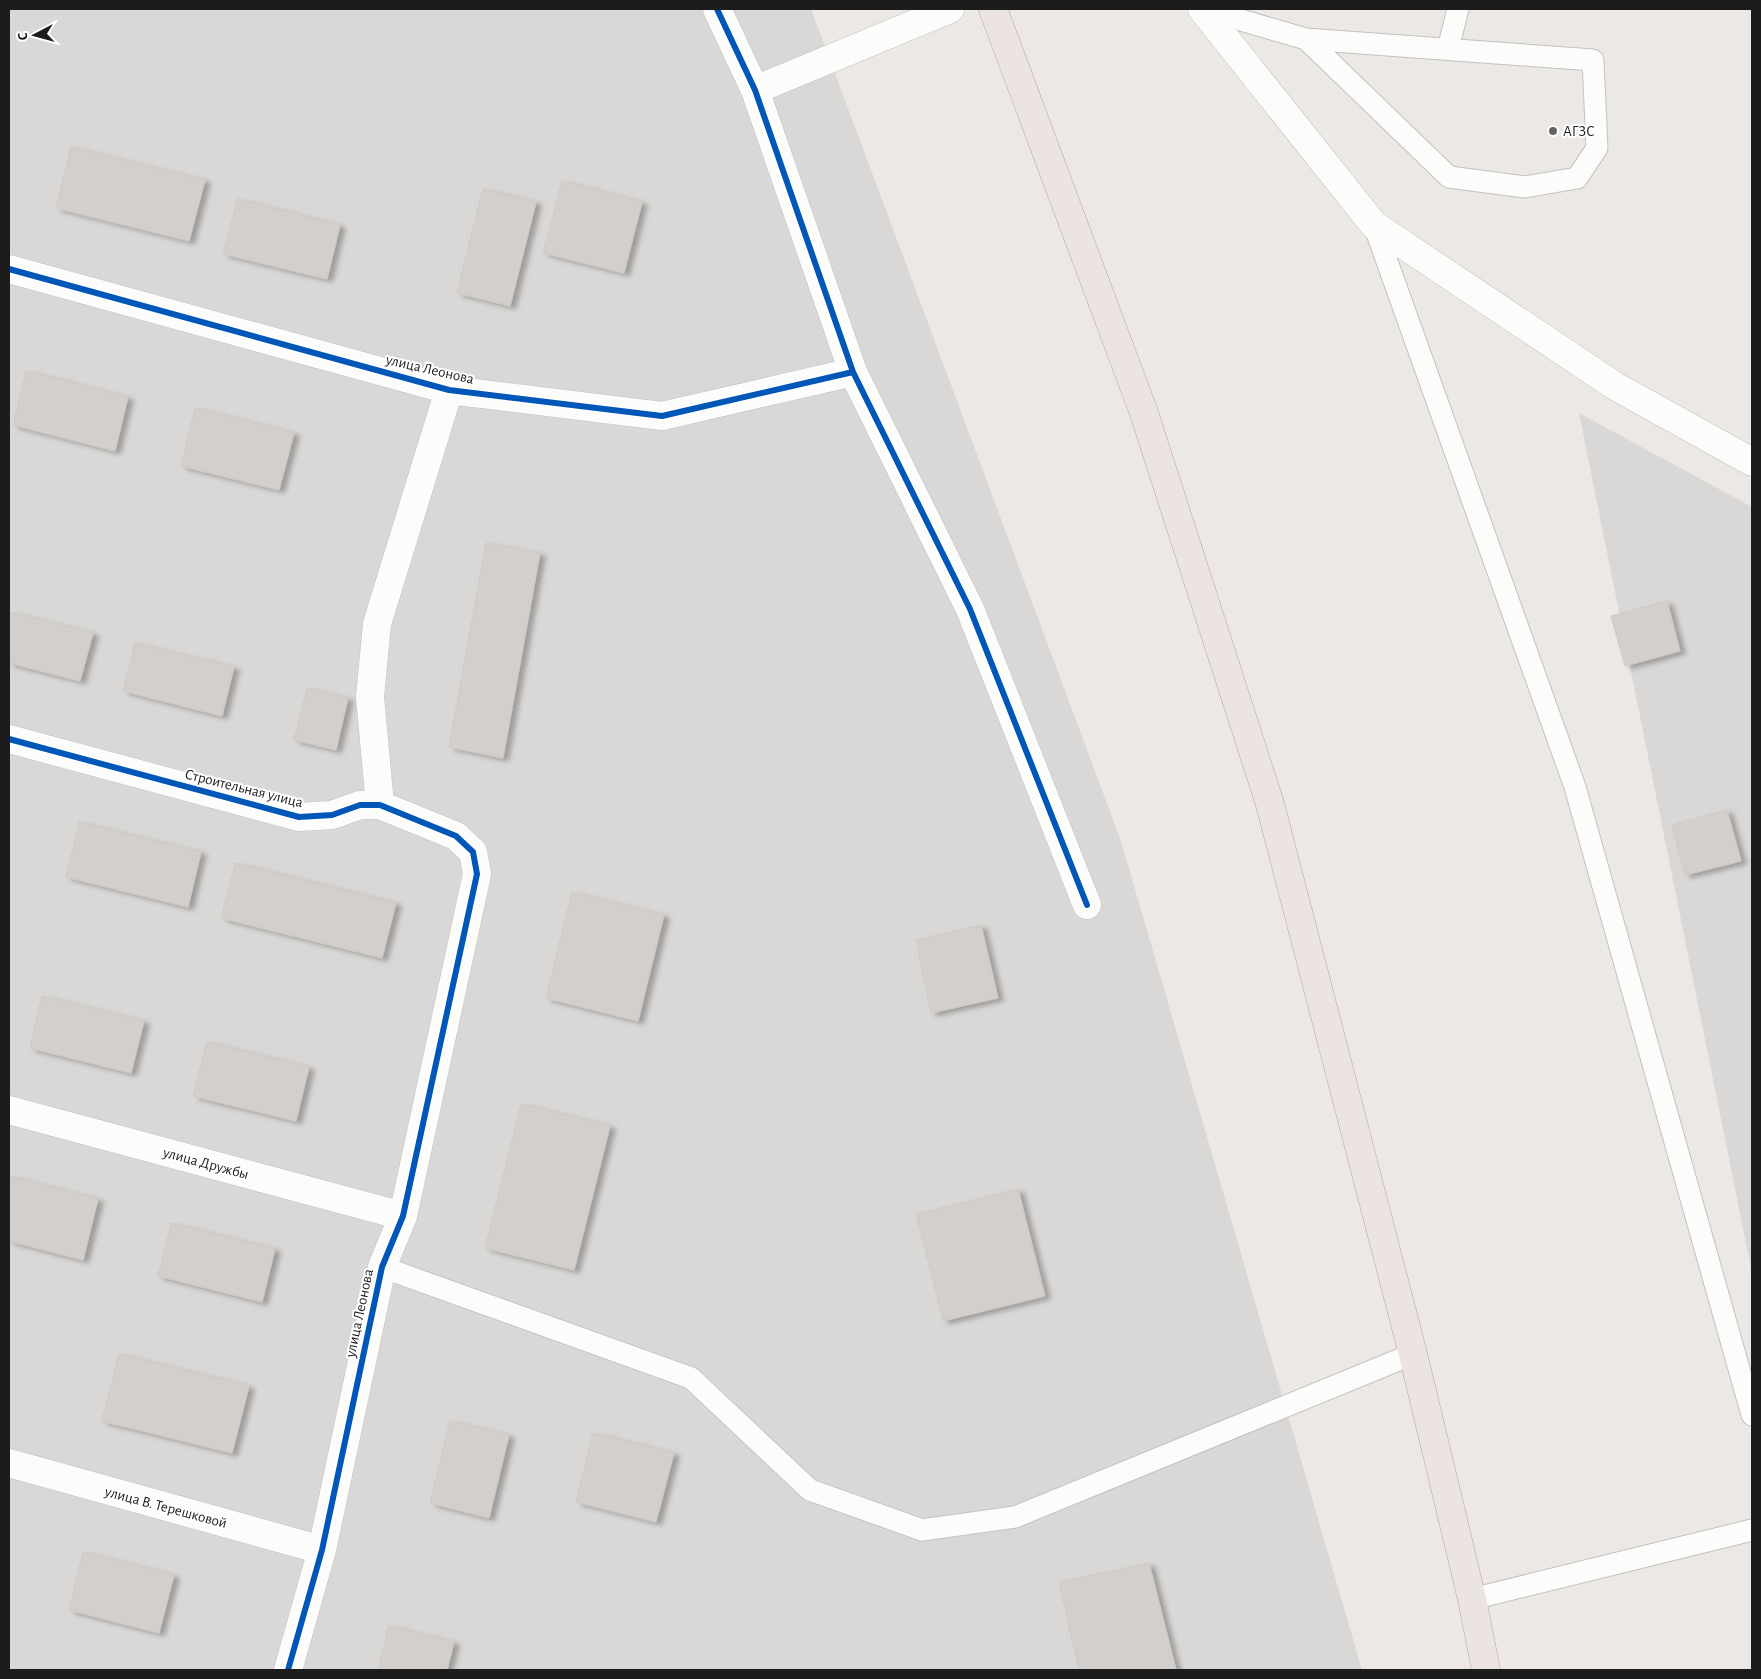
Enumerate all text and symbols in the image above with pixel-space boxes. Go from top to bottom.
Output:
north arrow [10,10,60,60]
text: С [16,31,30,41]
place label: АГЗС [1563,124,1595,139]
marker: АГЗС [1547,125,1559,137]
street label: улица Леонова [384,352,475,387]
street label: Строительная улица [183,767,305,810]
street label: улица Дружбы [160,1145,250,1182]
street label: улица Леонова [343,1268,376,1360]
street label: улица В. Терешковой [102,1484,229,1531]

